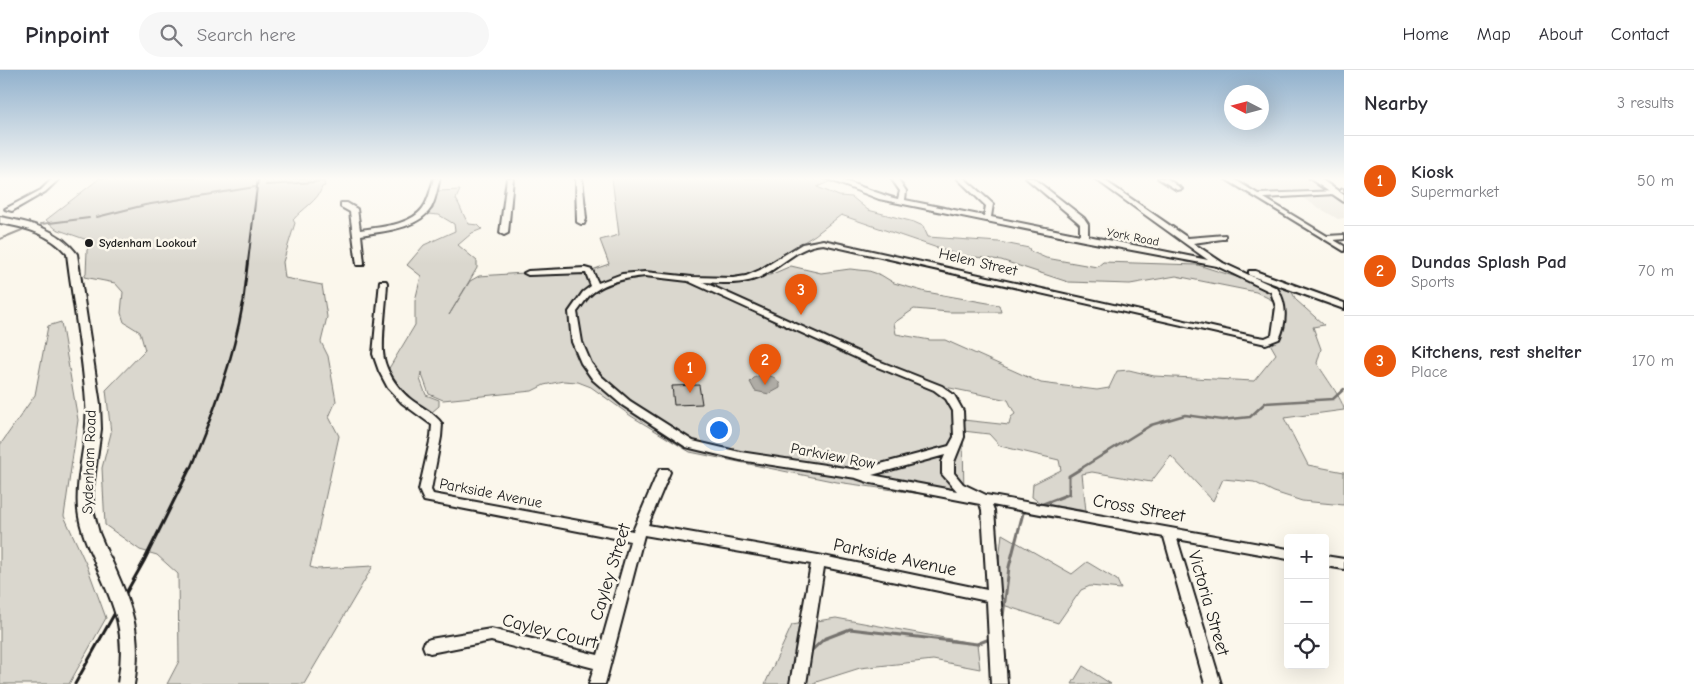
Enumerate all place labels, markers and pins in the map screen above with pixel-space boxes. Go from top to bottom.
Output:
place label: Sydenham Lookout [99,236,197,250]
marker: Sydenham Lookout [83,237,95,249]
pin: 3 [785,274,817,315]
pin: 2 [749,344,781,385]
pin: 1 [674,352,706,393]

